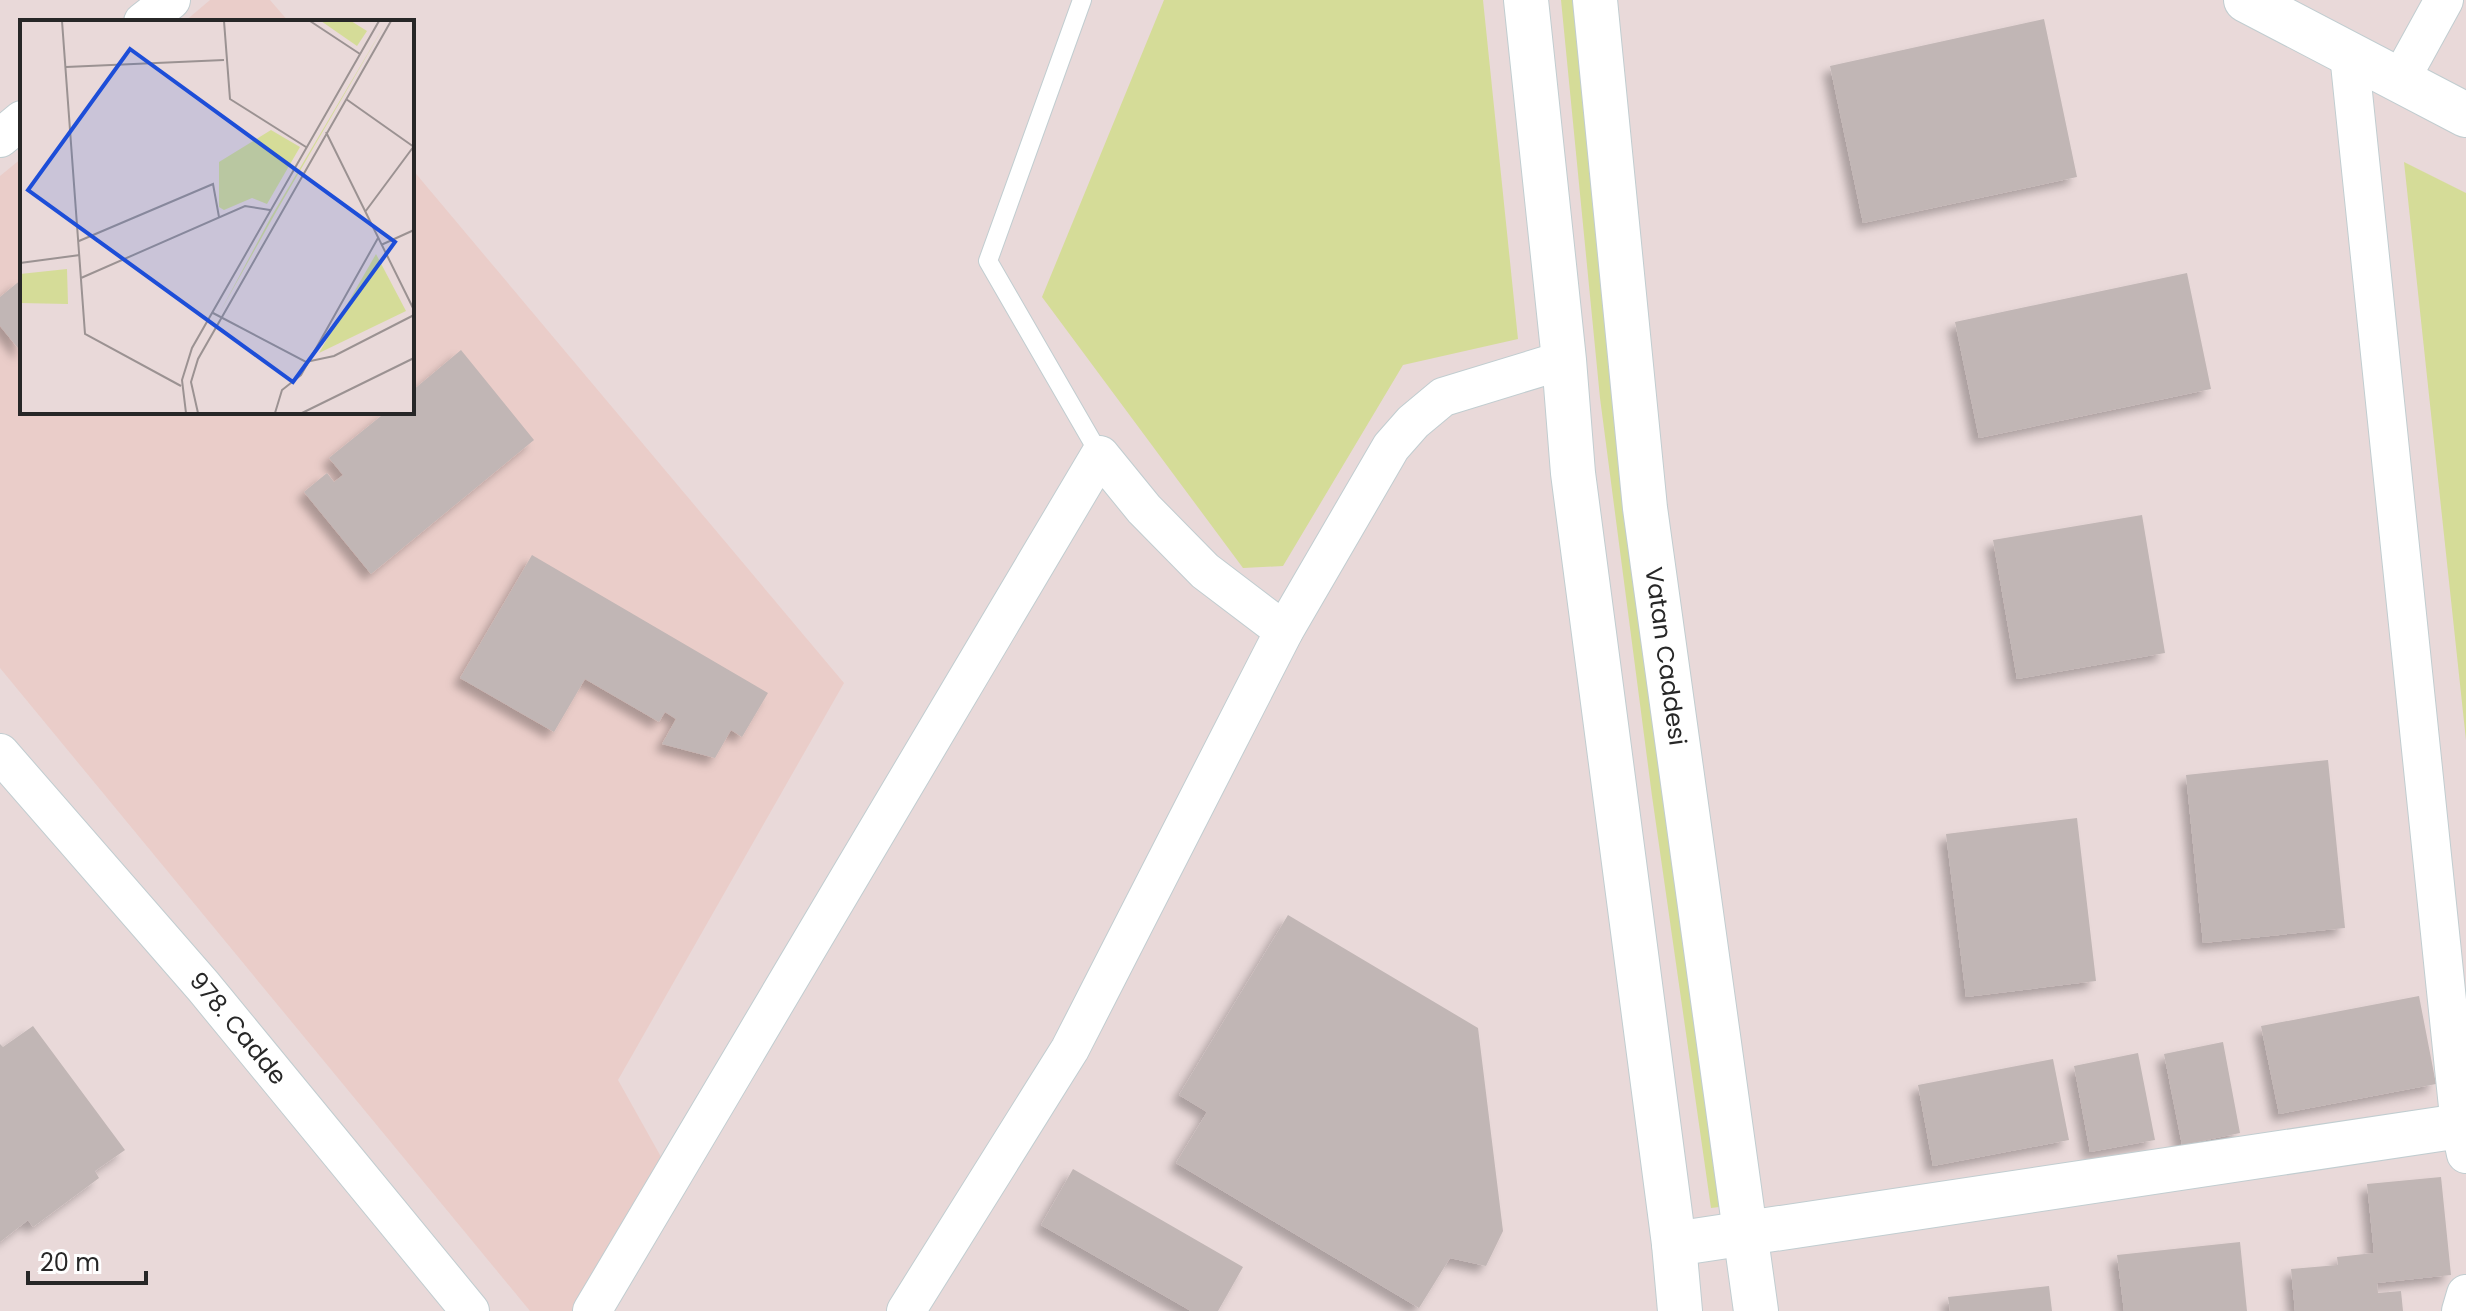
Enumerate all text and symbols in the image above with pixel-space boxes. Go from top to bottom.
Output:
inset map [20,20,414,414]
street label: Vatan Caddesi [1637,565,1695,747]
street label: 978. Cadde [182,965,295,1092]
scale bar [28,1235,146,1285]
text: 20 m [40,1246,100,1279]

